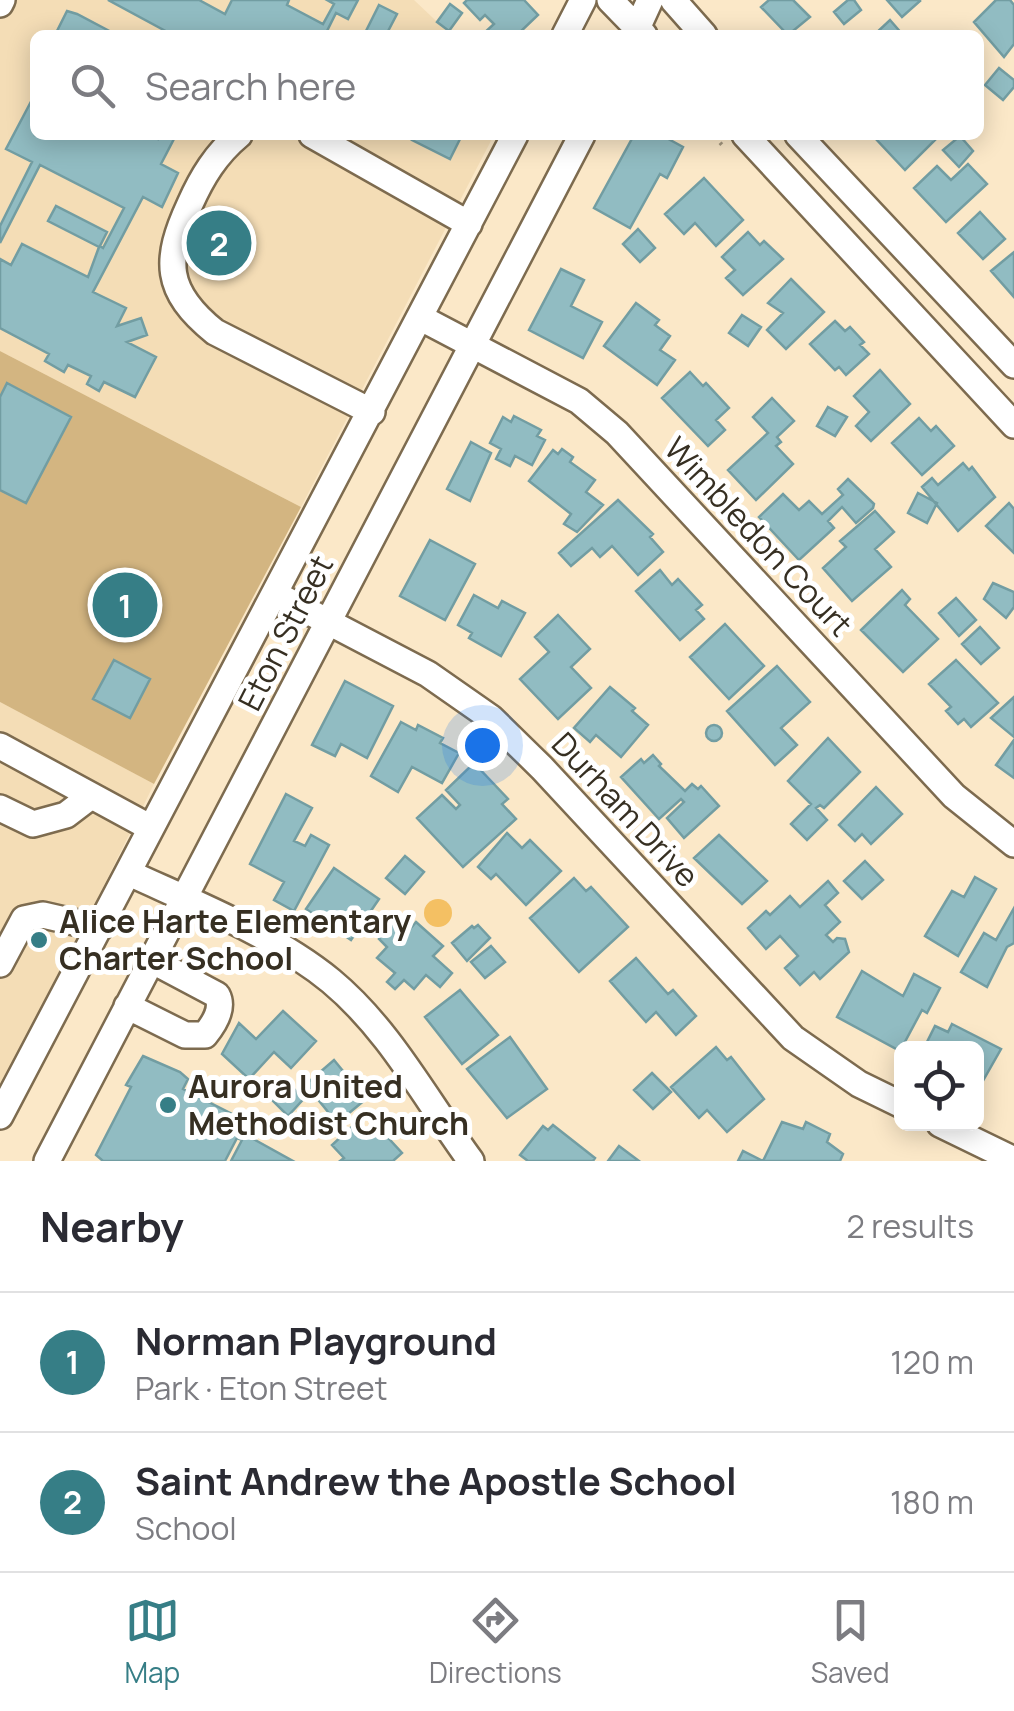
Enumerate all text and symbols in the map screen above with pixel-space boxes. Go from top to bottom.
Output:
search box [30,30,984,140]
icon: search [65,58,120,113]
text: Search here [145,59,356,111]
pin: 2 [186,206,252,280]
street label: Wimbledon Court [655,427,863,645]
street label: Eton Street [227,547,343,718]
pin: 1 [92,568,158,642]
your location [457,720,508,771]
street label: Durham Drive [542,722,709,896]
place label: Alice Harte Elementary Charter School [59,899,411,980]
marker: Alice Harte Elementary Charter School [28,929,50,951]
map controls [894,1041,984,1131]
button: locate [894,1041,984,1131]
place label: Aurora United Methodist Church [188,1064,469,1145]
marker: Aurora United Methodist Church [157,1094,179,1116]
text: Nearby [40,1197,184,1255]
text: 2 results [847,1204,974,1248]
text: Norman Playground [135,1314,497,1366]
text: 1 [65,1340,80,1384]
text: 120 m [890,1340,974,1384]
text: Park · Eton Street [135,1366,388,1410]
text: Saint Andrew the Apostle School [135,1454,737,1506]
text: 2 [63,1480,82,1524]
text: 180 m [890,1480,974,1524]
text: School [135,1506,237,1550]
tab: Map [124,1593,180,1691]
tab: Directions [429,1593,562,1691]
tab: Saved [811,1593,890,1691]

